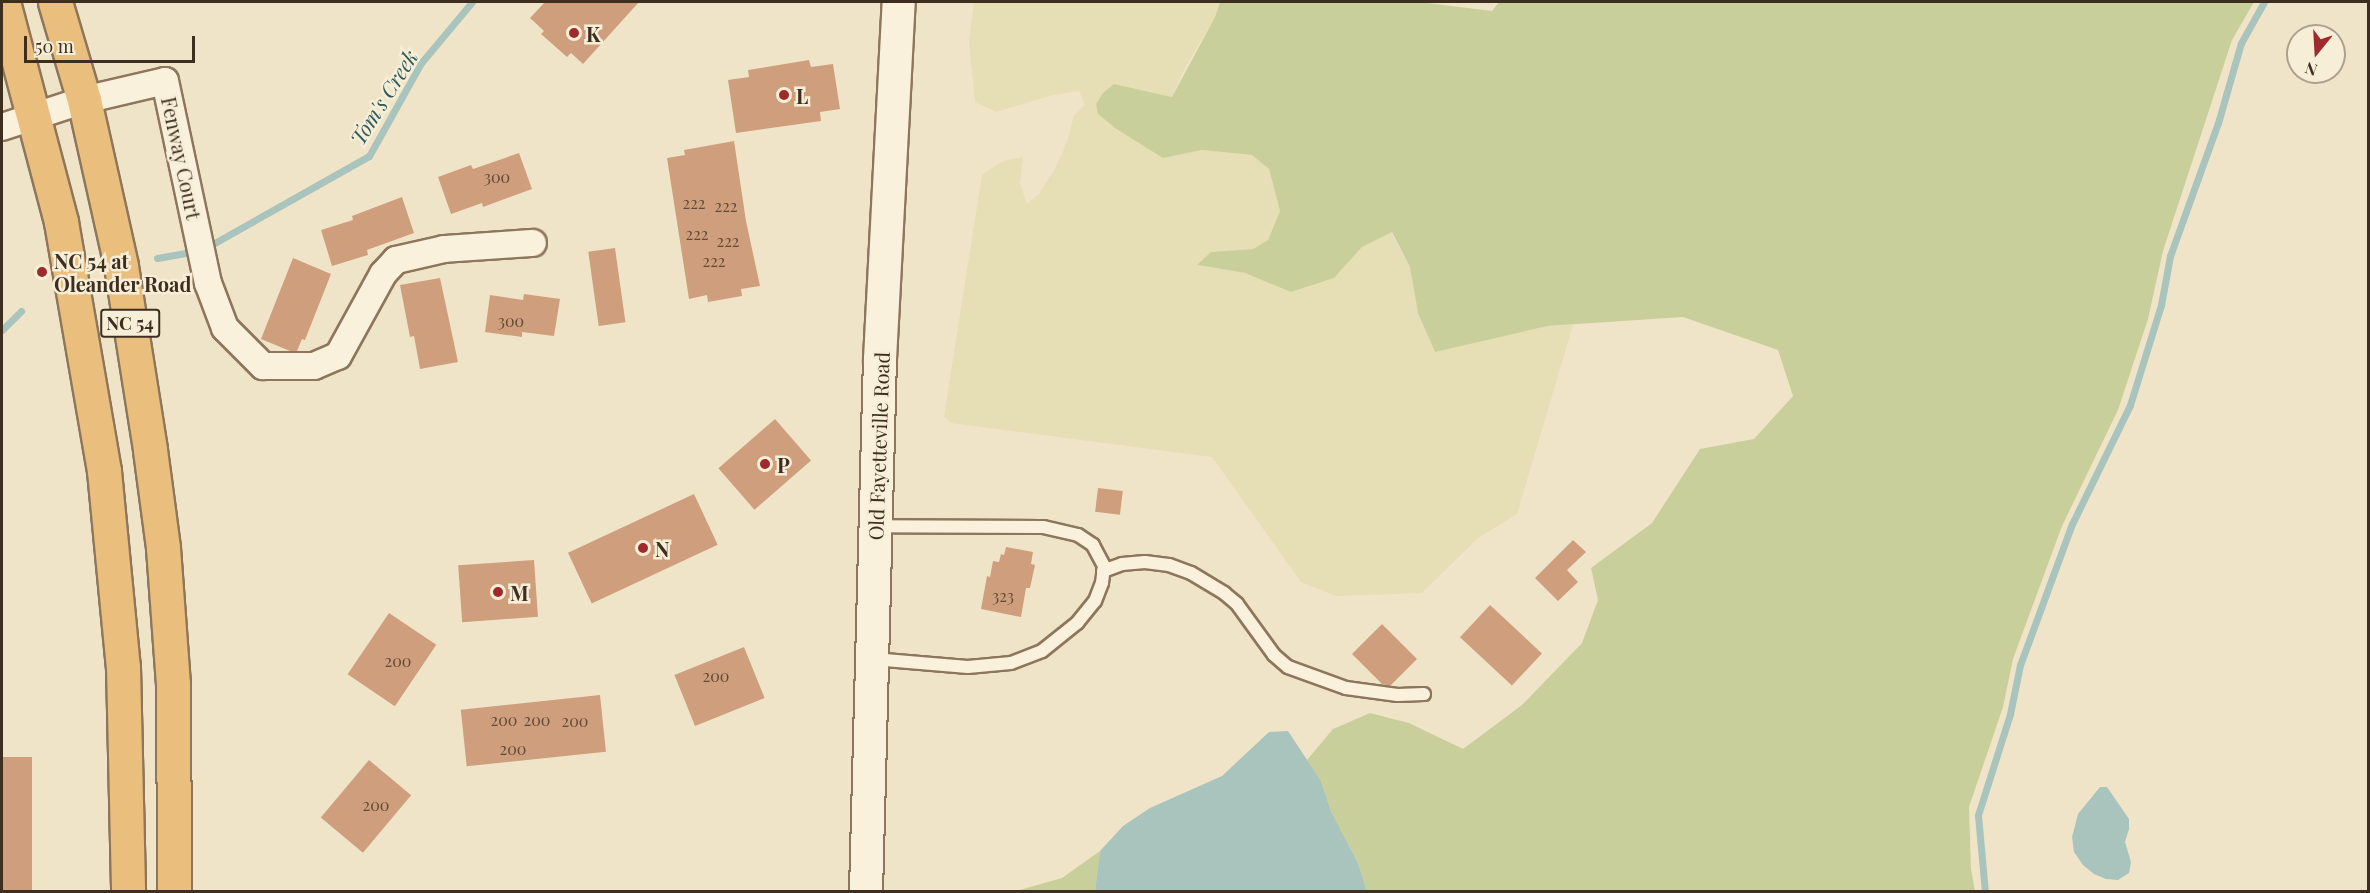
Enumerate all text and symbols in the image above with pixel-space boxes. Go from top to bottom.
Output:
place label: K [586,21,600,45]
scale bar [27,24,198,62]
north arrow [2286,24,2346,84]
marker: K [567,26,581,40]
text: 50 m [35,34,74,58]
water label: Tom's Creek [344,45,422,149]
text: N [2302,58,2320,81]
place label: L [796,83,808,107]
marker: L [777,88,791,102]
street label: Fenway Court [157,94,207,222]
house number: 300 [484,167,510,187]
house number: 222 [683,193,705,213]
house number: 222 [715,196,737,216]
house number: 222 [686,224,708,244]
house number: 222 [717,231,739,251]
place label: NC 54 at Oleander Road [54,248,192,295]
house number: 222 [703,251,725,271]
marker: NC 54 at Oleander Road [35,265,49,279]
road number: NC 54 [100,308,160,338]
house number: 300 [498,311,524,331]
street label: Old Fayetteville Road [863,351,893,541]
place label: P [777,452,790,476]
marker: P [758,457,772,471]
place label: N [655,536,669,560]
marker: N [636,541,650,555]
place label: M [510,580,529,604]
marker: M [491,585,505,599]
house number: 323 [992,586,1014,606]
house number: 200 [385,651,411,671]
house number: 200 [703,666,729,686]
house number: 200 [491,710,517,730]
house number: 200 [524,710,550,730]
house number: 200 [562,711,588,731]
house number: 200 [500,739,526,759]
house number: 200 [363,795,389,815]

